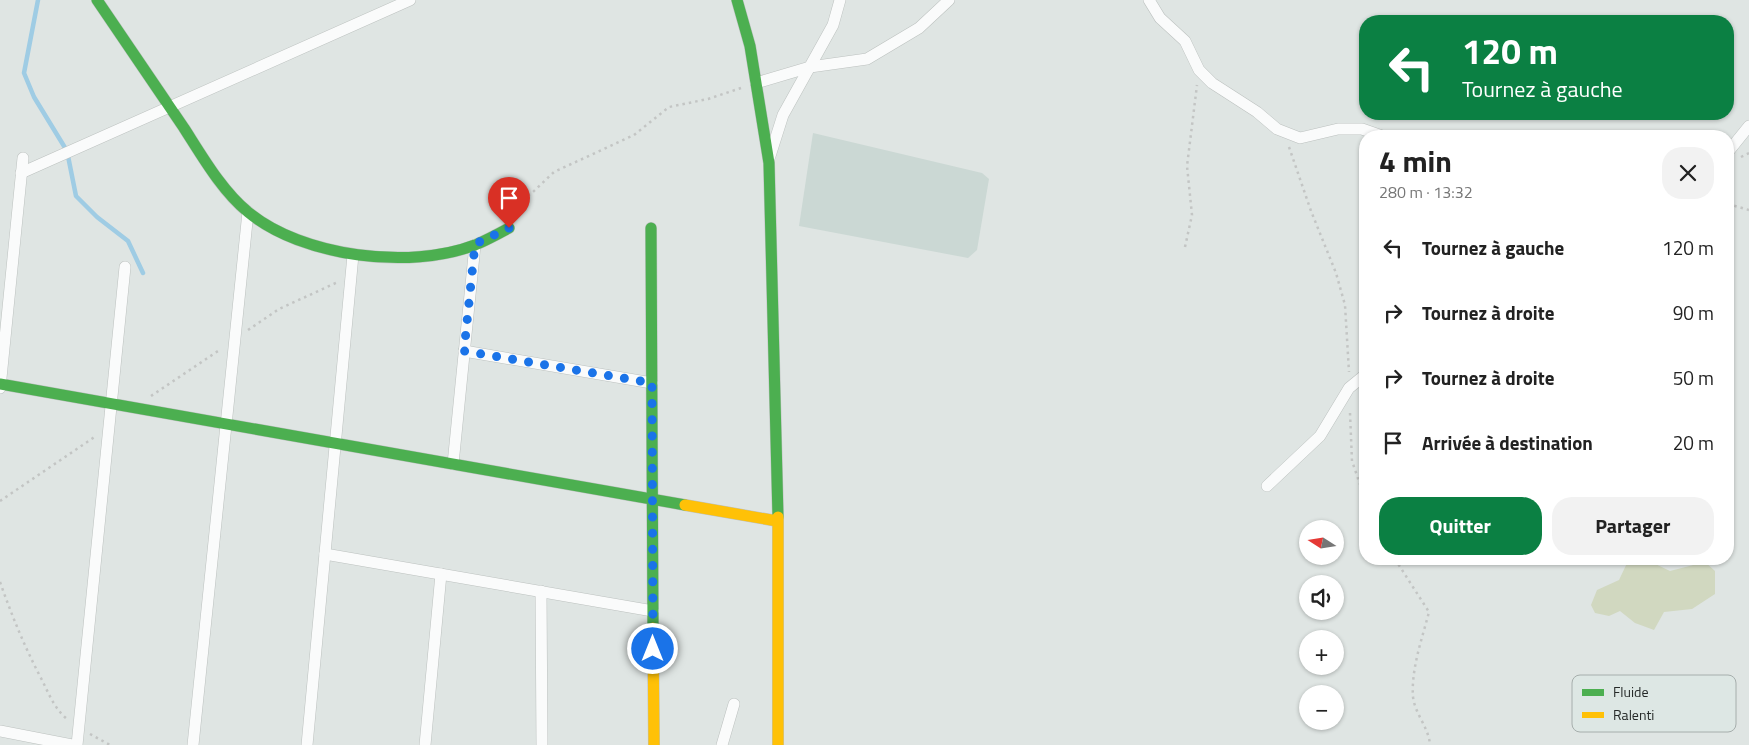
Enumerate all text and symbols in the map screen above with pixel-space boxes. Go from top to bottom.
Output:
text: 120 m [1462,24,1558,78]
icon: left [1379,35,1444,100]
text: Tournez à gauche [1462,72,1623,106]
text: 4 min [1379,138,1452,184]
button: close [1662,147,1714,199]
pin [488,177,530,228]
text: 280 m · 13:32 [1379,180,1473,204]
icon: arrive [495,184,523,212]
text: Tournez à gauche [1422,233,1564,262]
text: 120 m [1662,233,1714,262]
icon: left [1379,234,1407,262]
text: Tournez à droite [1422,298,1554,327]
text: 90 m [1673,298,1714,327]
icon: right [1379,299,1407,327]
text: Tournez à droite [1422,363,1554,392]
text: 50 m [1673,363,1714,392]
icon: right [1379,364,1407,392]
text: Arrivée à destination [1422,428,1593,457]
text: 20 m [1673,428,1714,457]
icon: arrive [1379,429,1407,457]
button: Quitter [1379,497,1542,555]
button: Partager [1552,497,1714,555]
north arrow [1299,520,1344,565]
map controls [1299,520,1344,730]
button: sound [1299,575,1344,620]
position arrow [626,622,678,674]
button: + [1299,630,1344,675]
legend [1572,675,1736,732]
text: Fluide [1613,681,1649,702]
button: − [1299,685,1344,730]
text: Ralenti [1613,704,1654,725]

